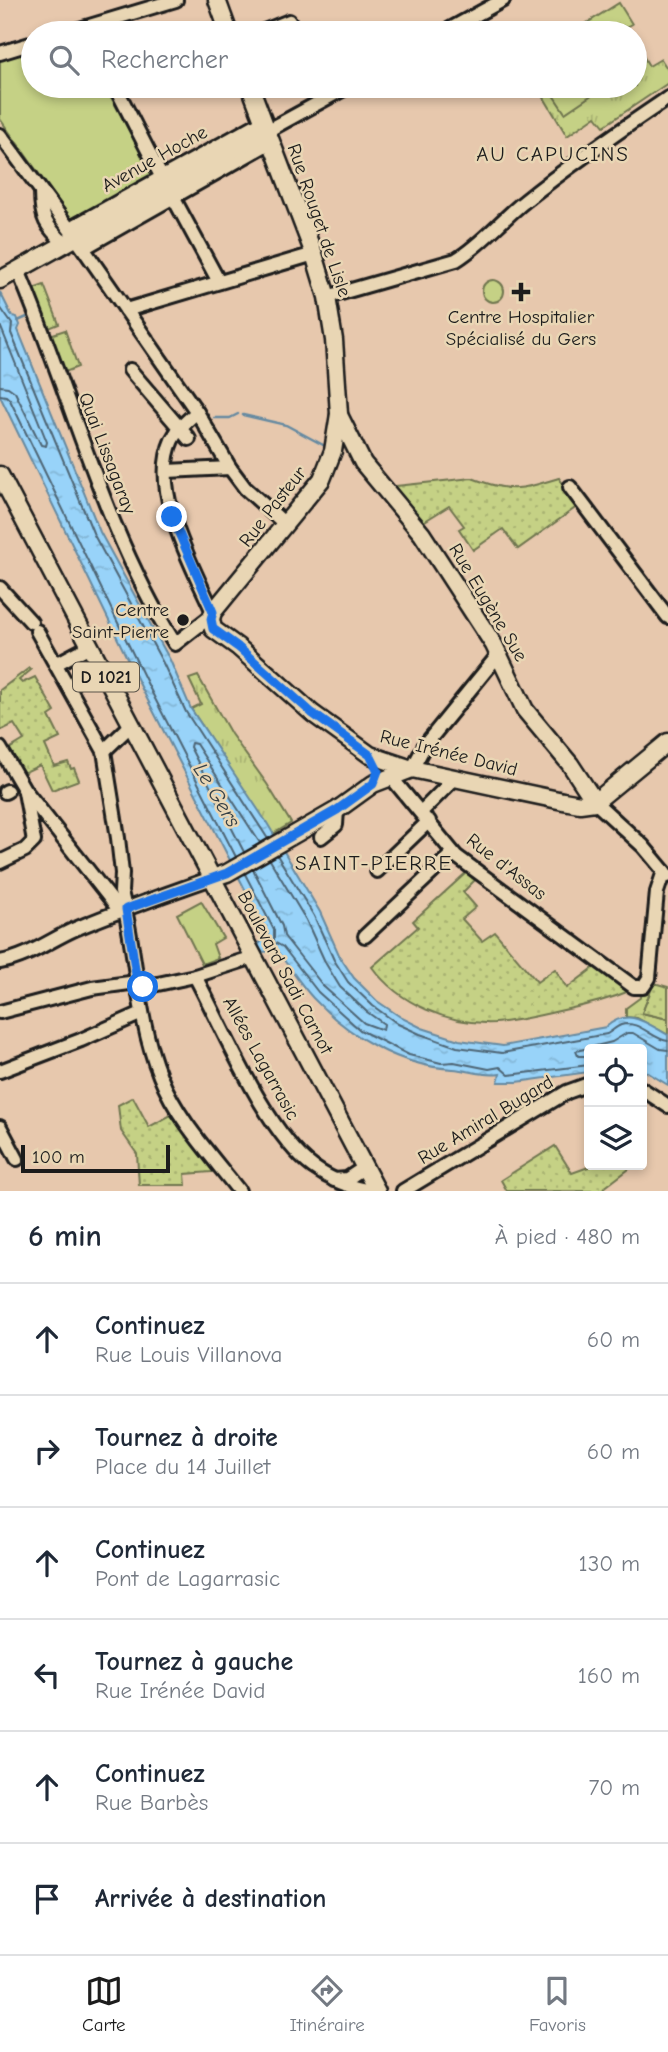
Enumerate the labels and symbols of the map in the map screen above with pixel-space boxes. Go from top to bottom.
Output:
street label: Avenue Hoche [98,121,211,197]
street label: Rue Rouget de Lisle [283,141,356,300]
district label: AU CAPUCINS [476,142,630,166]
marker: Centre Hospitalier Spécialisé du Gers [511,282,531,302]
place label: Centre Hospitalier Spécialisé du Gers [446,306,596,350]
street label: Quai Lissagaray [74,389,141,518]
street label: Rue Pasteur [235,462,311,551]
route end [156,501,187,532]
street label: Rue Eugène Sue [444,540,532,666]
place label: Centre Saint-Pierre [72,599,169,643]
marker: Centre Saint-Pierre [175,612,191,628]
road number: D 1021 [73,662,139,692]
street label: Rue Irénée David [378,725,520,781]
water label: Le Gers [189,759,246,832]
street label: Rue d'Assas [462,829,551,905]
district label: SAINT-PIERRE [295,851,453,875]
street label: Boulevard Sadi Carnot [233,887,338,1058]
route start [127,971,158,1002]
street label: Allées Lagarrasic [218,993,304,1124]
street label: Rue Amiral Bugard [414,1071,557,1169]
scale bar [21,1142,170,1174]

